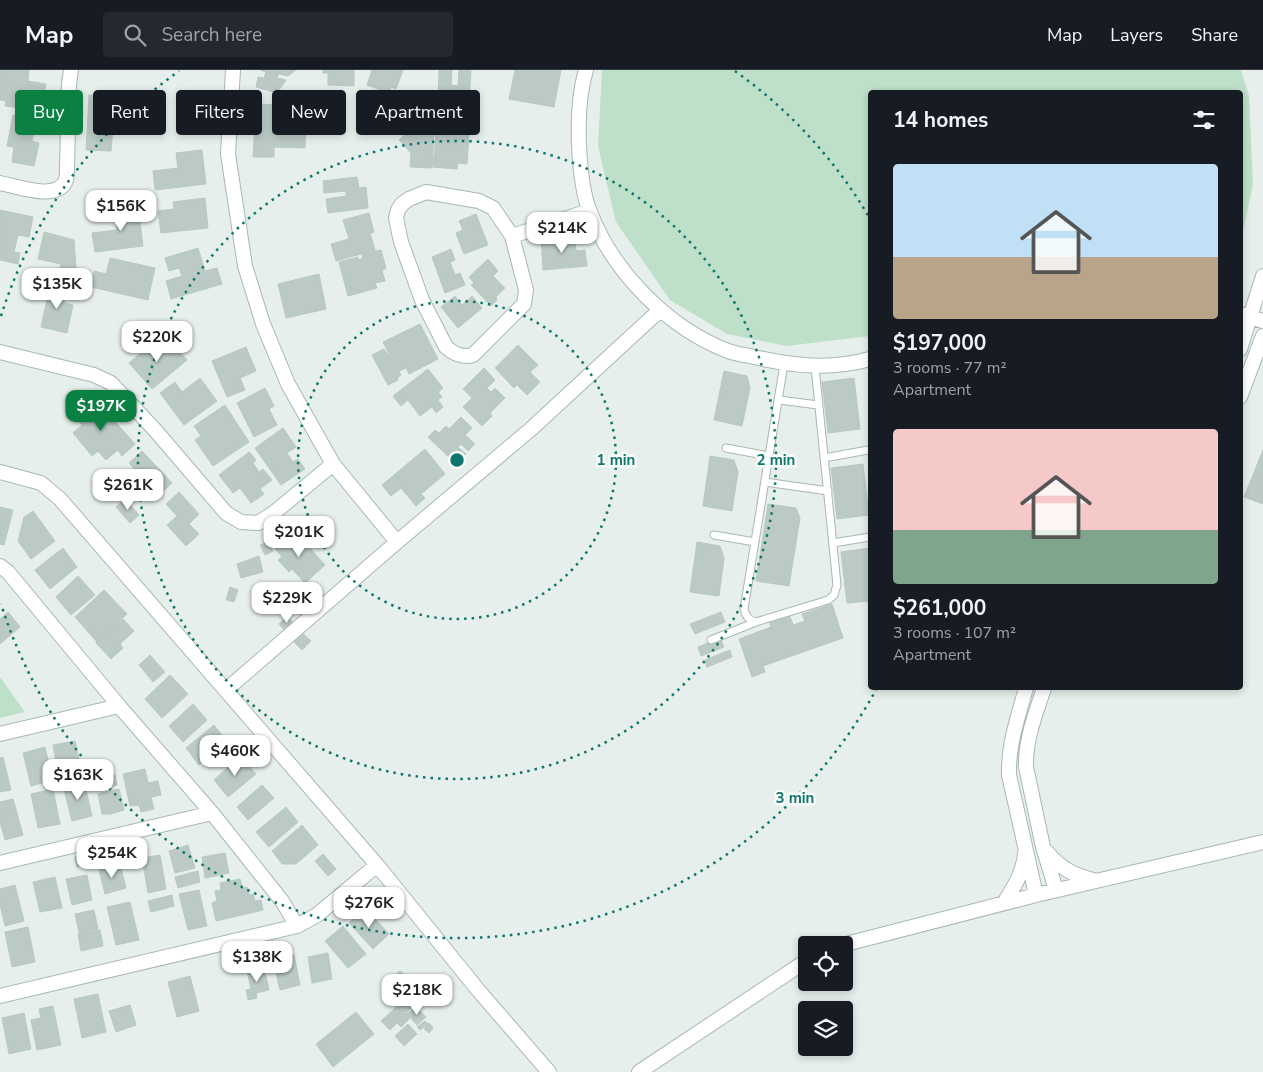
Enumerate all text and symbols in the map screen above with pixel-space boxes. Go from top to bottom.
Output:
search box [103,12,453,57]
text: Map [25,19,73,51]
icon: search [121,21,149,49]
text: Search here [161,22,262,48]
text: Map [1047,23,1082,47]
text: Layers [1110,23,1163,47]
text: Share [1191,23,1238,47]
chip: Buy [15,90,83,135]
chip: Rent [93,90,166,135]
chip: Filters [176,90,262,135]
chip: New [272,90,346,135]
chip: Apartment [356,90,480,135]
text: 14 homes [893,106,988,134]
icon: filters [1190,106,1218,134]
pin: $156K [86,190,156,232]
text: $156K [96,195,146,217]
icon: home [1011,197,1101,287]
pin: $214K [527,212,597,254]
text: $214K [537,217,587,239]
pin: $135K [22,268,92,310]
text: $135K [32,273,82,295]
pin: $220K [122,320,192,363]
text: $220K [132,326,182,348]
text: $197,000 [893,329,986,357]
text: 3 rooms · 77 m² [893,357,1006,379]
text: Apartment [893,379,971,401]
pin: $197K [66,390,136,432]
text: $197K [76,395,126,417]
text: 1 min [597,450,635,470]
text: 2 min [757,450,795,470]
centre of rings [448,451,466,469]
icon: home [1011,462,1101,552]
pin: $261K [93,468,163,511]
text: $261K [103,474,153,496]
pin: $201K [264,516,334,558]
text: $201K [274,521,324,543]
pin: $229K [252,582,322,624]
text: $229K [262,587,312,609]
text: $261,000 [893,594,986,622]
text: 3 rooms · 107 m² [893,622,1016,644]
text: Apartment [893,644,971,666]
pin: $460K [200,734,270,777]
text: $460K [210,740,260,762]
pin: $163K [43,758,113,801]
text: $163K [53,764,103,786]
text: 3 min [776,788,814,808]
pin: $254K [77,836,147,879]
text: $254K [87,842,137,864]
pin: $276K [334,886,404,929]
text: $276K [344,892,394,914]
map controls [798,936,853,1056]
button: locate [798,936,853,991]
pin: $138K [222,940,292,983]
text: $138K [232,946,282,968]
pin: $218K [382,974,452,1016]
text: $218K [392,979,442,1001]
button: layers [798,1001,853,1056]

